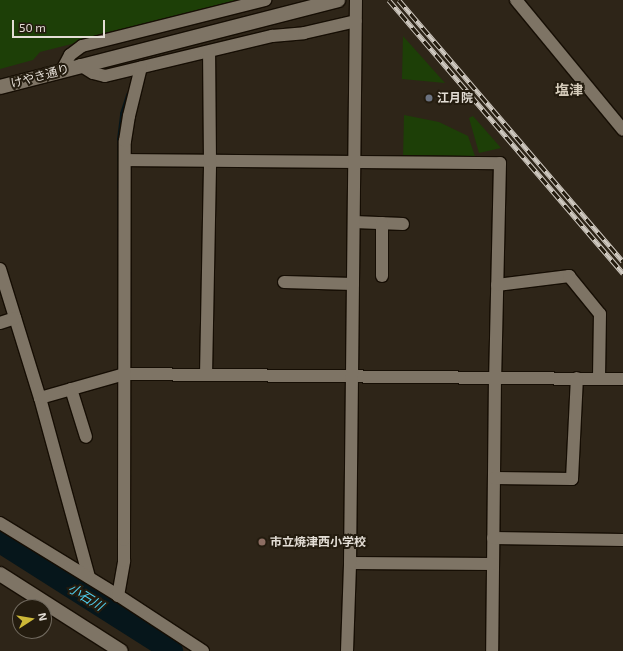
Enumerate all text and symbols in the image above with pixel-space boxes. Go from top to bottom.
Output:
scale bar [14,12,107,38]
text: 50 m [19,20,46,34]
street label: けやき通り [9,61,71,91]
district label: 塩津 [555,82,583,98]
place label: 江月院 [437,91,473,105]
marker: 江月院 [424,93,434,103]
place label: 市立焼津西小学校 [270,535,366,549]
marker: 市立焼津西小学校 [257,537,267,547]
water label: 小石川 [65,580,107,614]
north arrow [12,599,52,639]
text: N [36,611,50,622]

